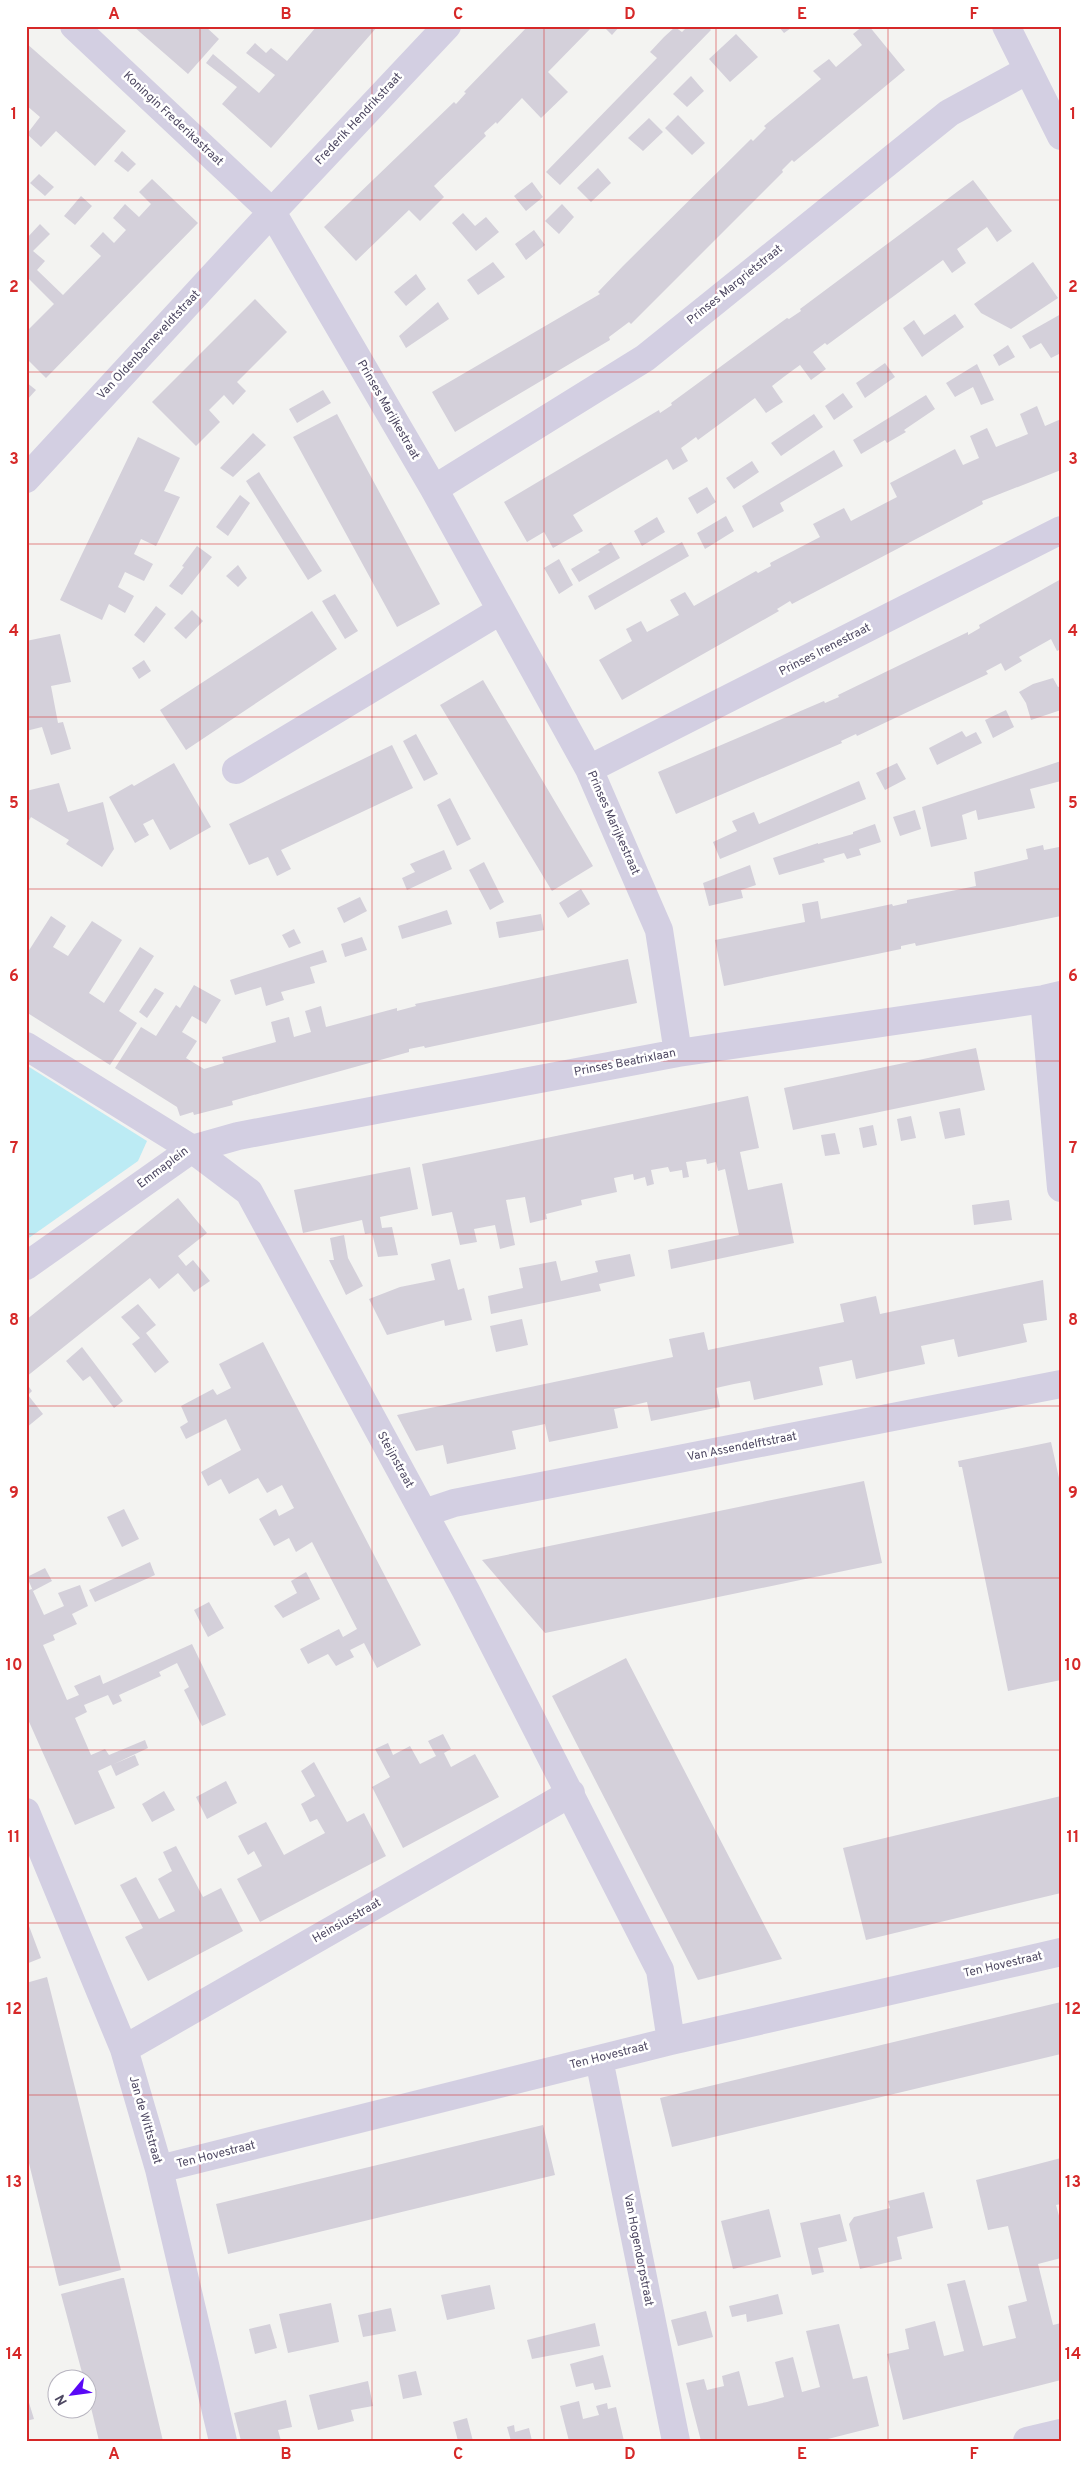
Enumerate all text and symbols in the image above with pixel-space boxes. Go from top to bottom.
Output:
text: A [108,5,120,25]
text: B [280,5,292,25]
text: C [453,5,463,25]
text: D [624,5,636,25]
text: E [797,5,807,25]
text: F [969,5,979,25]
street label: Koningin Frederikastraat [119,68,227,170]
street label: Frederik Hendrikstraat [312,69,406,169]
text: 1 [11,105,17,125]
text: 1 [1070,105,1076,125]
street label: Prinses Margrietstraat [684,241,786,329]
text: 2 [9,278,19,298]
text: 2 [1068,278,1078,298]
street label: Van Oldenbarneveldtstraat [94,287,204,403]
street label: Prinses Marijkestraat [353,357,423,463]
text: 3 [9,450,19,470]
text: 3 [1068,450,1078,470]
street label: Prinses Irenestraat [776,620,874,680]
text: 4 [9,622,19,642]
text: 4 [1068,622,1078,642]
street label: Prinses Marijkestraat [583,768,643,878]
text: 5 [9,794,19,814]
text: 5 [1068,794,1078,814]
text: 6 [9,967,19,987]
text: 6 [1068,967,1078,987]
street label: Prinses Beatrixlaan [573,1045,677,1081]
text: 7 [10,1139,18,1159]
text: 7 [1069,1139,1077,1159]
street label: Emmaplein [134,1143,192,1193]
text: 8 [9,1311,19,1331]
text: 8 [1068,1311,1078,1331]
street label: Steijnstraat [373,1429,417,1491]
street label: Van Assendelftstraat [686,1429,798,1465]
text: 9 [9,1484,19,1504]
text: 9 [1068,1484,1078,1504]
text: 10 [6,1656,22,1676]
text: 10 [1065,1656,1081,1676]
text: 11 [8,1828,20,1848]
text: 11 [1067,1828,1079,1848]
street label: Heinsiusstraat [310,1895,384,1947]
street label: Ten Hovestraat [962,1948,1044,1982]
text: 12 [6,2000,22,2020]
text: 12 [1065,2000,1081,2020]
street label: Ten Hovestraat [568,2038,650,2074]
street label: Jan de Wittstraat [125,2074,165,2166]
street label: Ten Hovestraat [175,2137,257,2173]
text: 13 [6,2173,22,2193]
text: 13 [1065,2173,1081,2193]
street label: Van Hogendorpstraat [619,2192,657,2308]
text: 14 [6,2345,22,2365]
text: 14 [1065,2345,1081,2365]
north arrow [48,2370,98,2420]
text: N [52,2391,72,2408]
text: A [108,2445,120,2465]
text: B [280,2445,292,2465]
text: C [453,2445,463,2465]
text: D [624,2445,636,2465]
text: E [797,2445,807,2465]
text: F [969,2445,979,2465]

